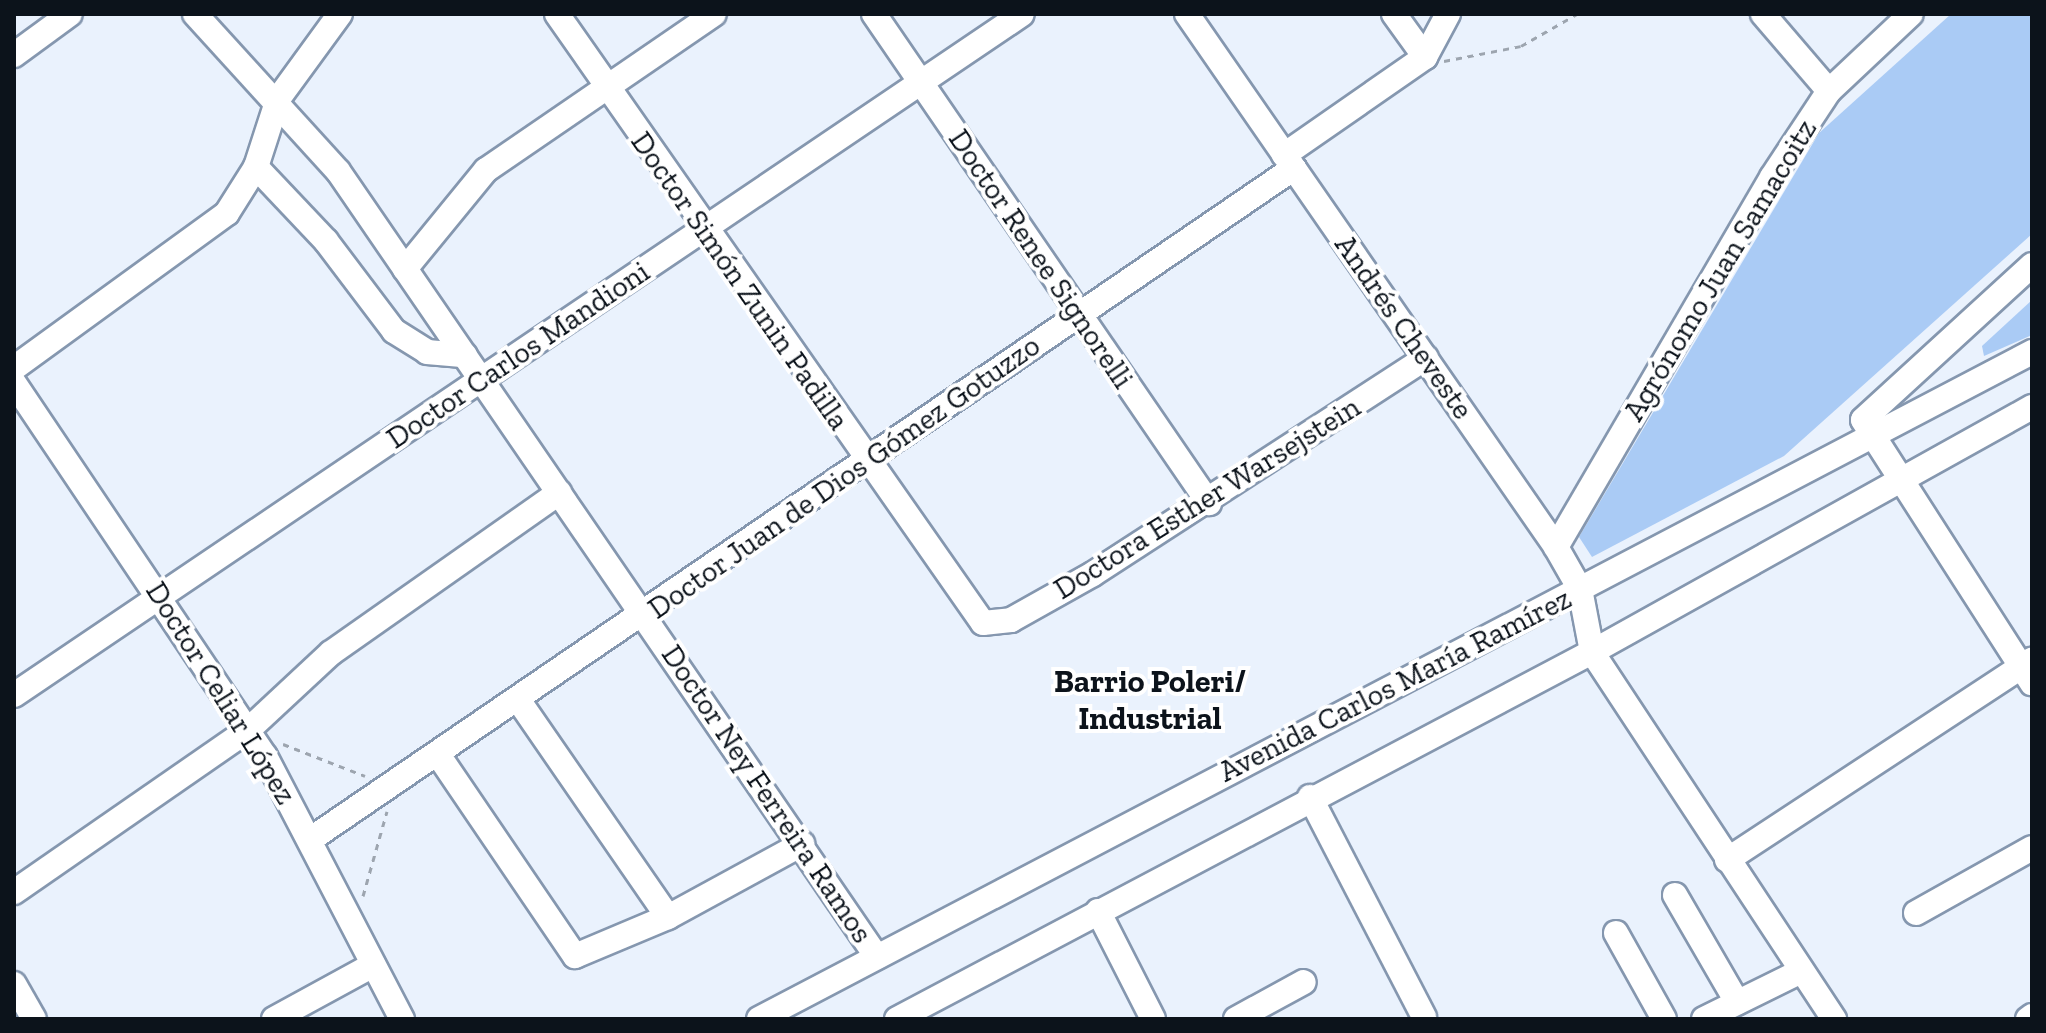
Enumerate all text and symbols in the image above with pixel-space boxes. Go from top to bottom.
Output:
street label: Agrónomo Juan Samacoitz [1615,112,1825,428]
street label: Doctor Renee Signorelli [941,122,1141,396]
street label: Doctor Simón Zunin Padilla [623,125,857,437]
street label: Andrés Cheveste [1327,228,1481,426]
street label: Doctor Carlos Mandioni [380,254,656,456]
street label: Doctor Juan de Dios Gómez Gotuzzo [641,327,1047,627]
street label: Doctora Esther Warsejstein [1047,389,1367,607]
street label: Doctor Celiar López [138,575,304,811]
street label: Avenida Carlos María Ramírez [1213,580,1577,790]
street label: Doctor Ney Ferreira Ramos [653,638,881,950]
district label: Barrio Poleri/ Industrial [1054,663,1246,738]

